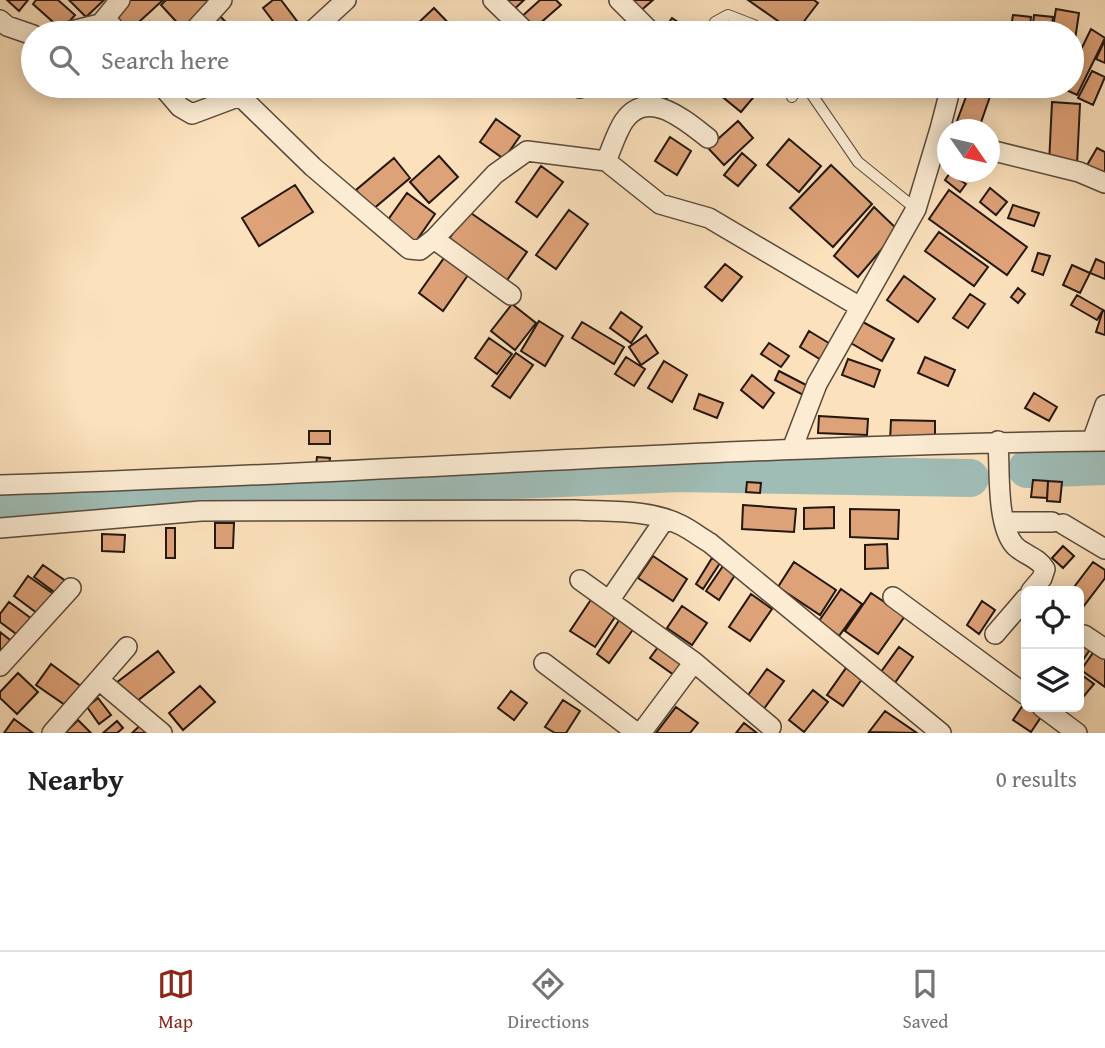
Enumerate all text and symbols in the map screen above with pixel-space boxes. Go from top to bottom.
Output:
search box [21,21,1084,98]
text: Search here [101,40,229,79]
icon: search [45,41,83,79]
north arrow [937,119,1000,182]
map controls [1021,586,1084,712]
button: locate [1021,586,1084,649]
button: layers [1021,649,1084,712]
text: Nearby [28,757,124,801]
text: 0 results [996,762,1077,795]
tab: Map [157,965,195,1035]
tab: Directions [508,965,589,1035]
tab: Saved [902,965,948,1035]

